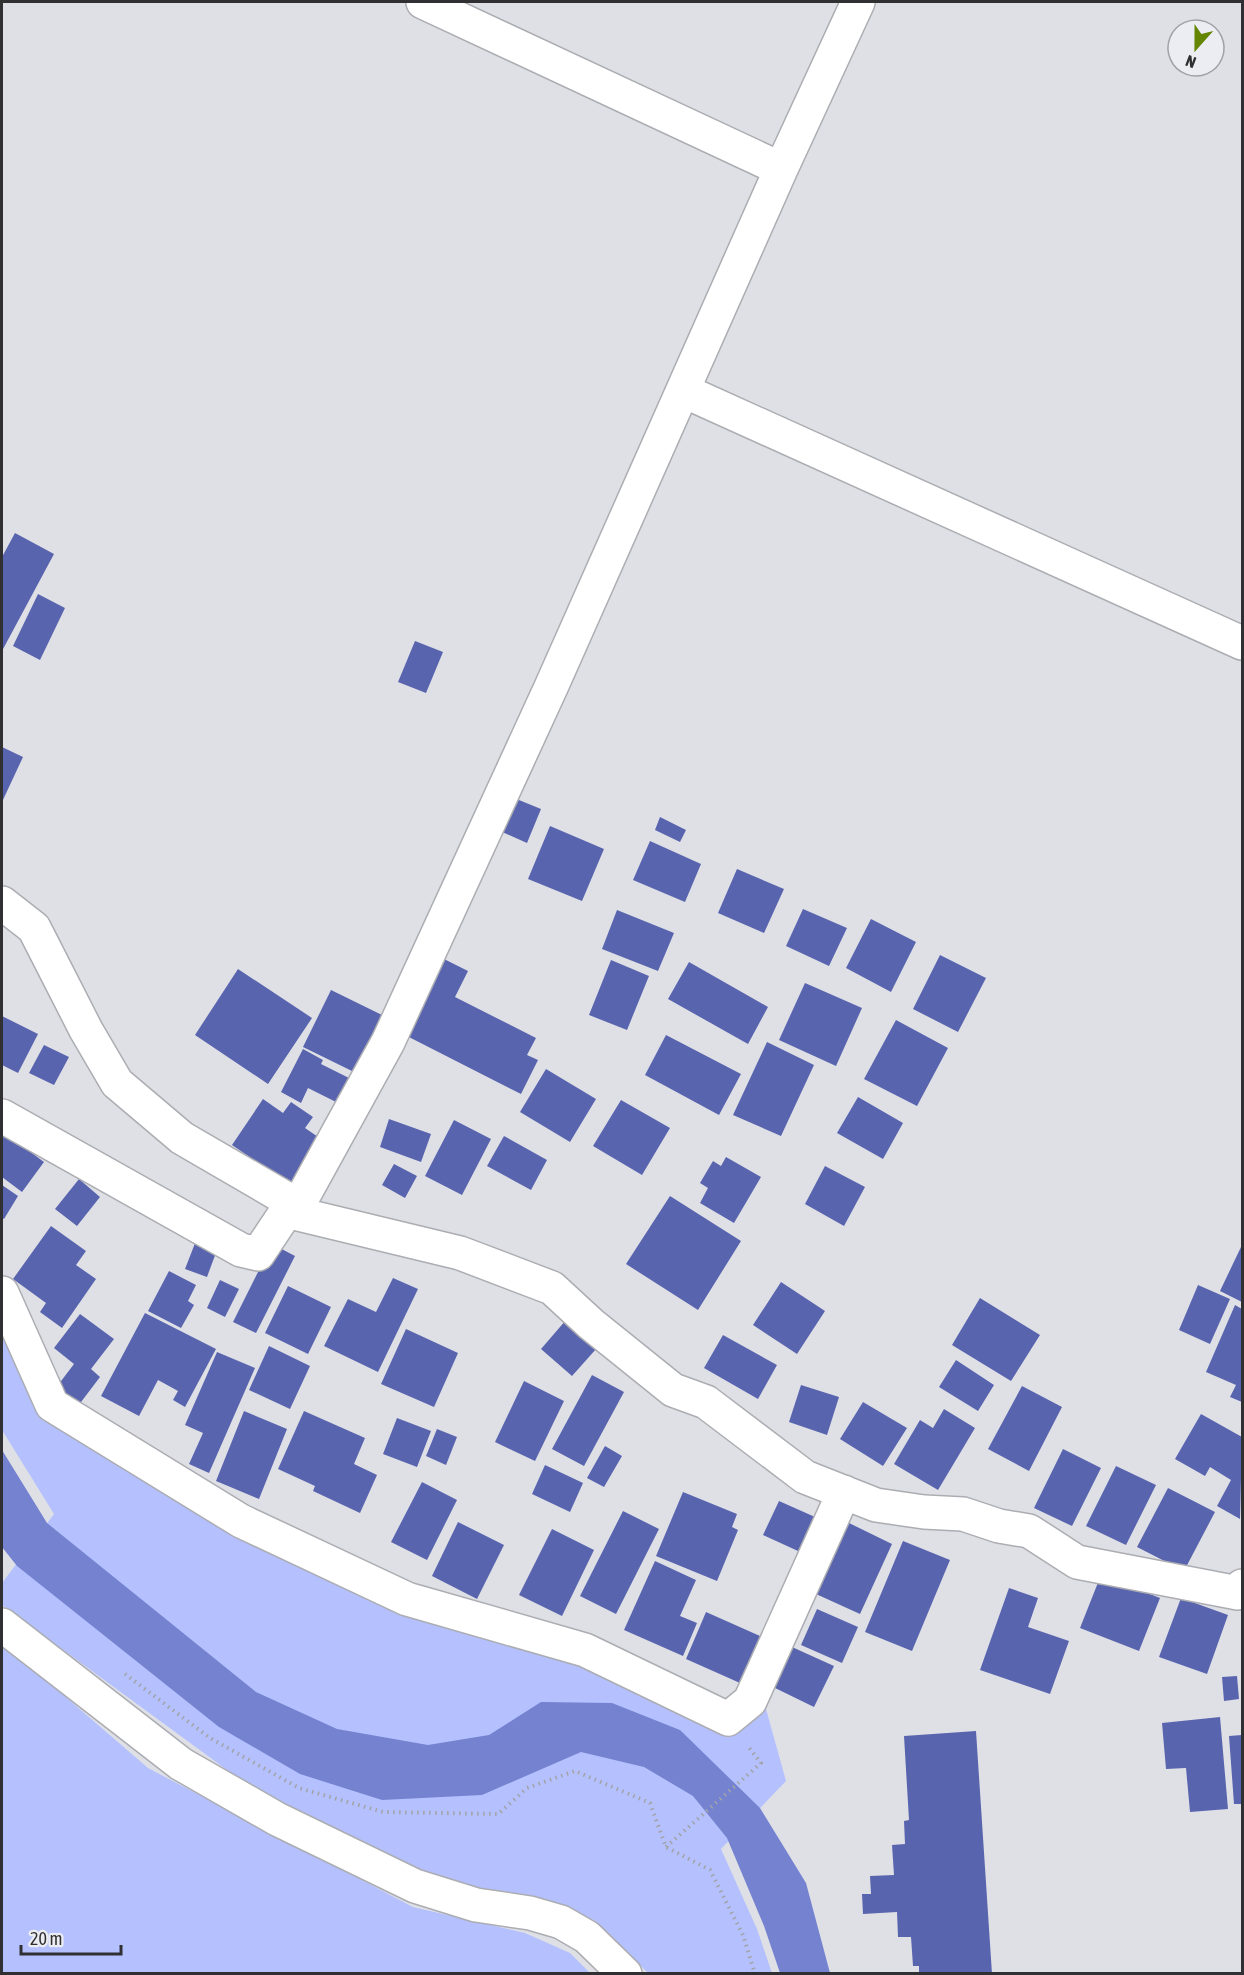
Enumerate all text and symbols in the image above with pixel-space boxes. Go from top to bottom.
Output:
north arrow [1166,18,1226,78]
text: N [1183,52,1198,72]
scale bar [21,1918,122,1956]
text: 20 m [30,1928,62,1949]

